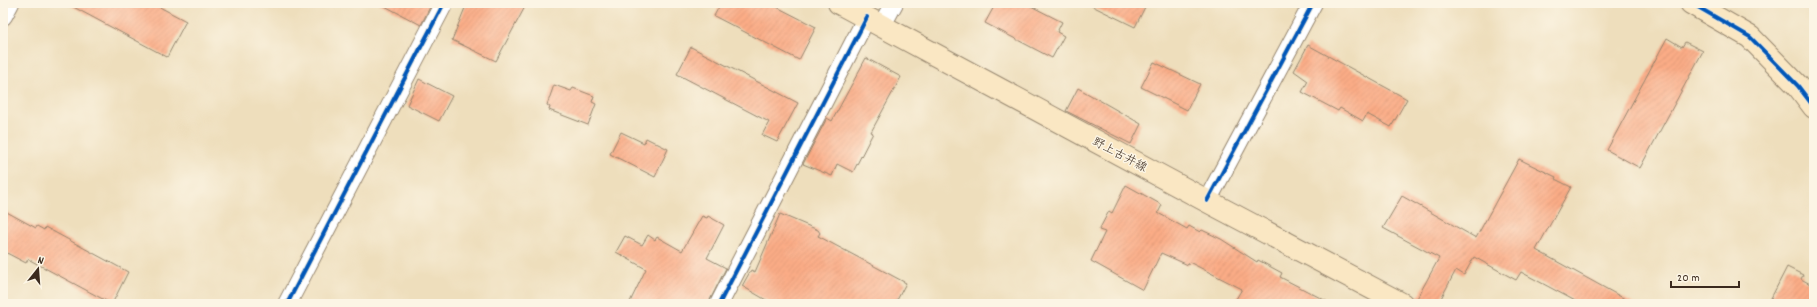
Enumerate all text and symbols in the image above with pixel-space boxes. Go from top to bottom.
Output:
street label: 野上古井線 [1089,134,1150,177]
north arrow [18,249,58,289]
text: N [35,253,46,270]
scale bar [1671,263,1739,289]
text: 20 m [1677,270,1700,287]

